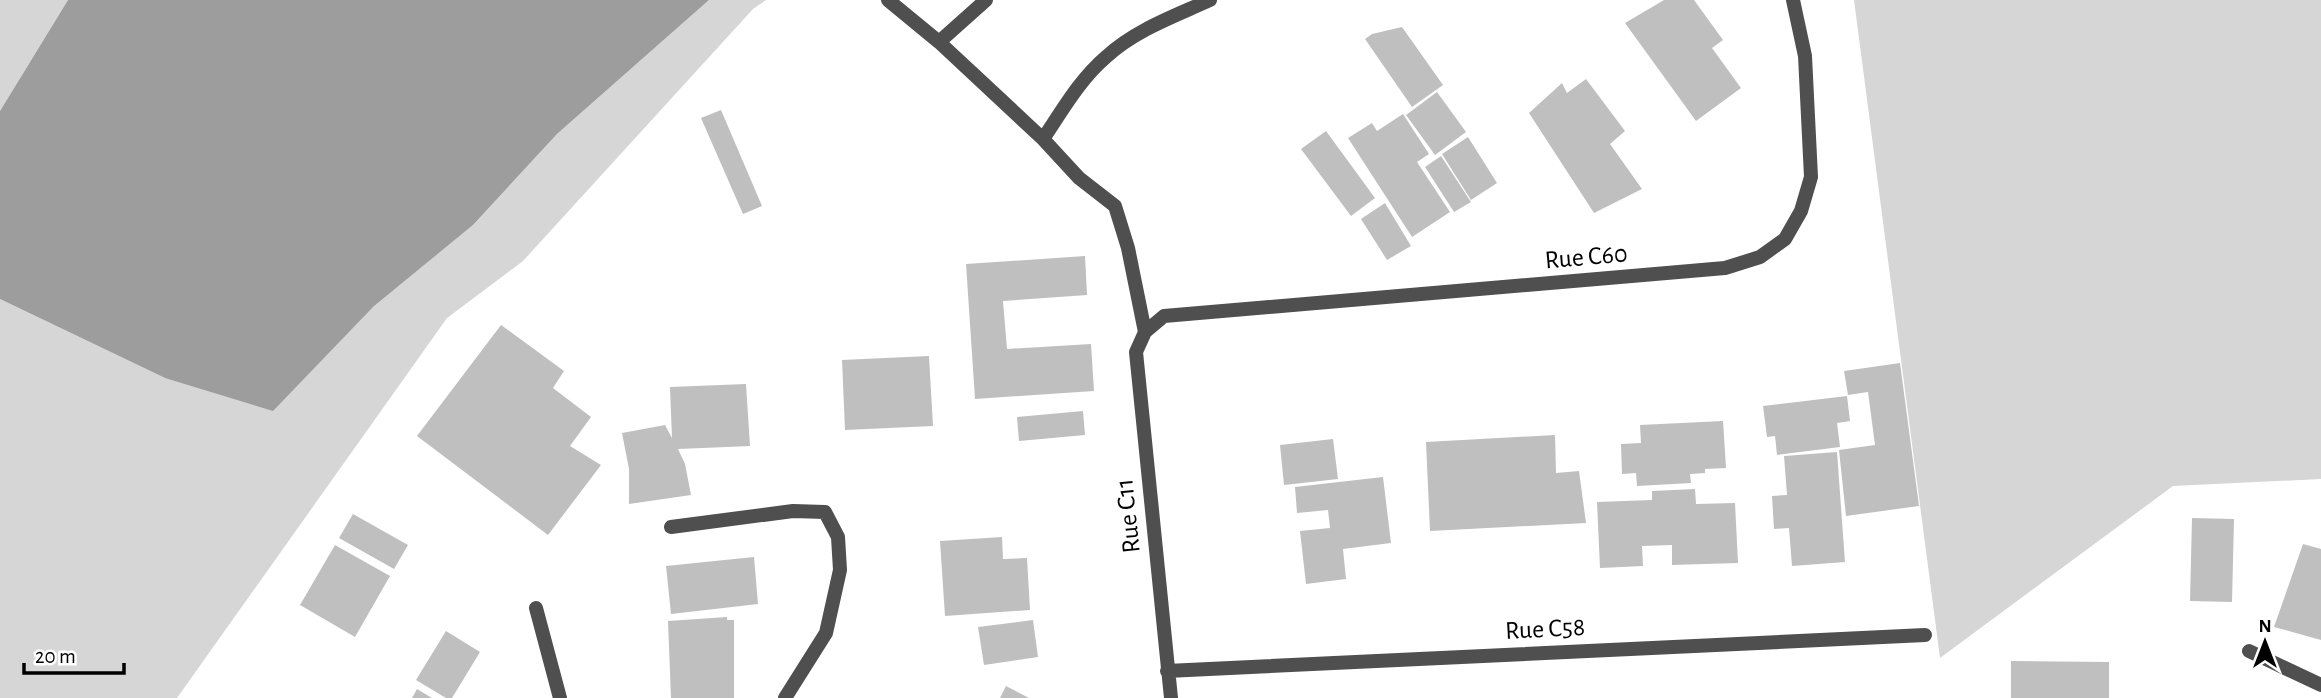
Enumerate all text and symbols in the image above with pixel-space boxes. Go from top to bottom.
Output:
street label: Rue C60 [1544,240,1629,274]
street label: Rue C11 [1111,477,1145,554]
north arrow [2230,607,2300,677]
street label: Rue C58 [1504,614,1586,644]
text: N [2258,617,2272,636]
scale bar [24,632,124,676]
text: 20 m [35,646,76,667]

